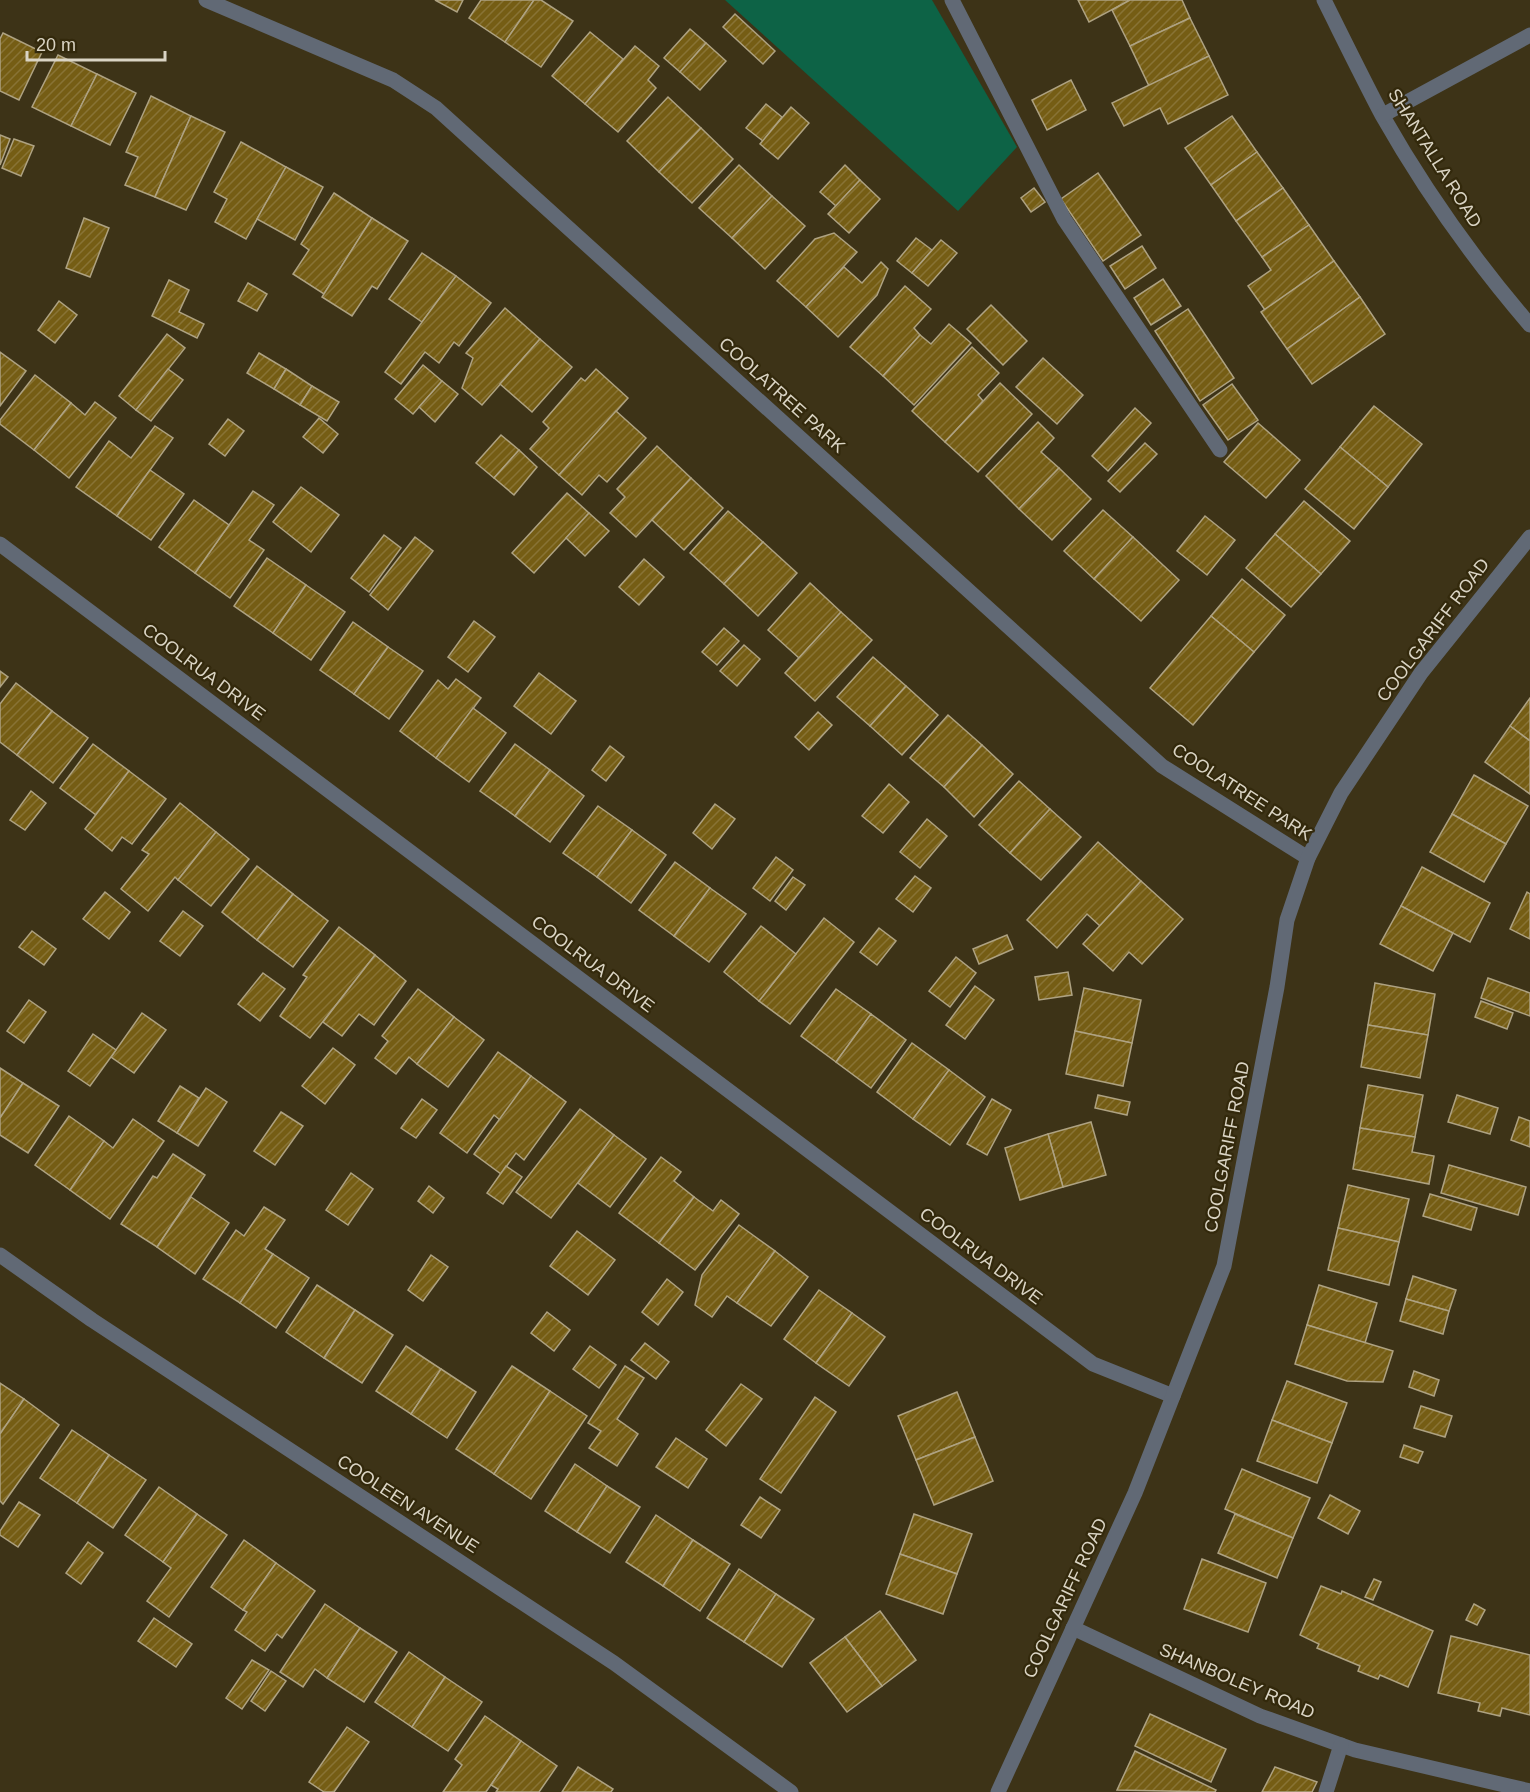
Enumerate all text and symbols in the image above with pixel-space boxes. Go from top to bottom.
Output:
scale bar [27,24,165,62]
text: 20 m [36,35,76,55]
street label: SHANTALLA ROAD [1384,85,1486,231]
street label: COOLATREE PARK [715,333,849,457]
street label: COOLGARIFF ROAD [1373,554,1493,706]
street label: COOLRUA DRIVE [139,619,269,725]
street label: COOLATREE PARK [1168,739,1316,845]
street label: COOLRUA DRIVE [528,911,658,1017]
street label: COOLGARIFF ROAD [1201,1060,1253,1234]
street label: COOLRUA DRIVE [916,1203,1046,1309]
street label: COOLEEN AVENUE [333,1451,483,1557]
street label: COOLGARIFF ROAD [1019,1515,1111,1681]
street label: SHANBOLEY ROAD [1156,1639,1318,1723]

